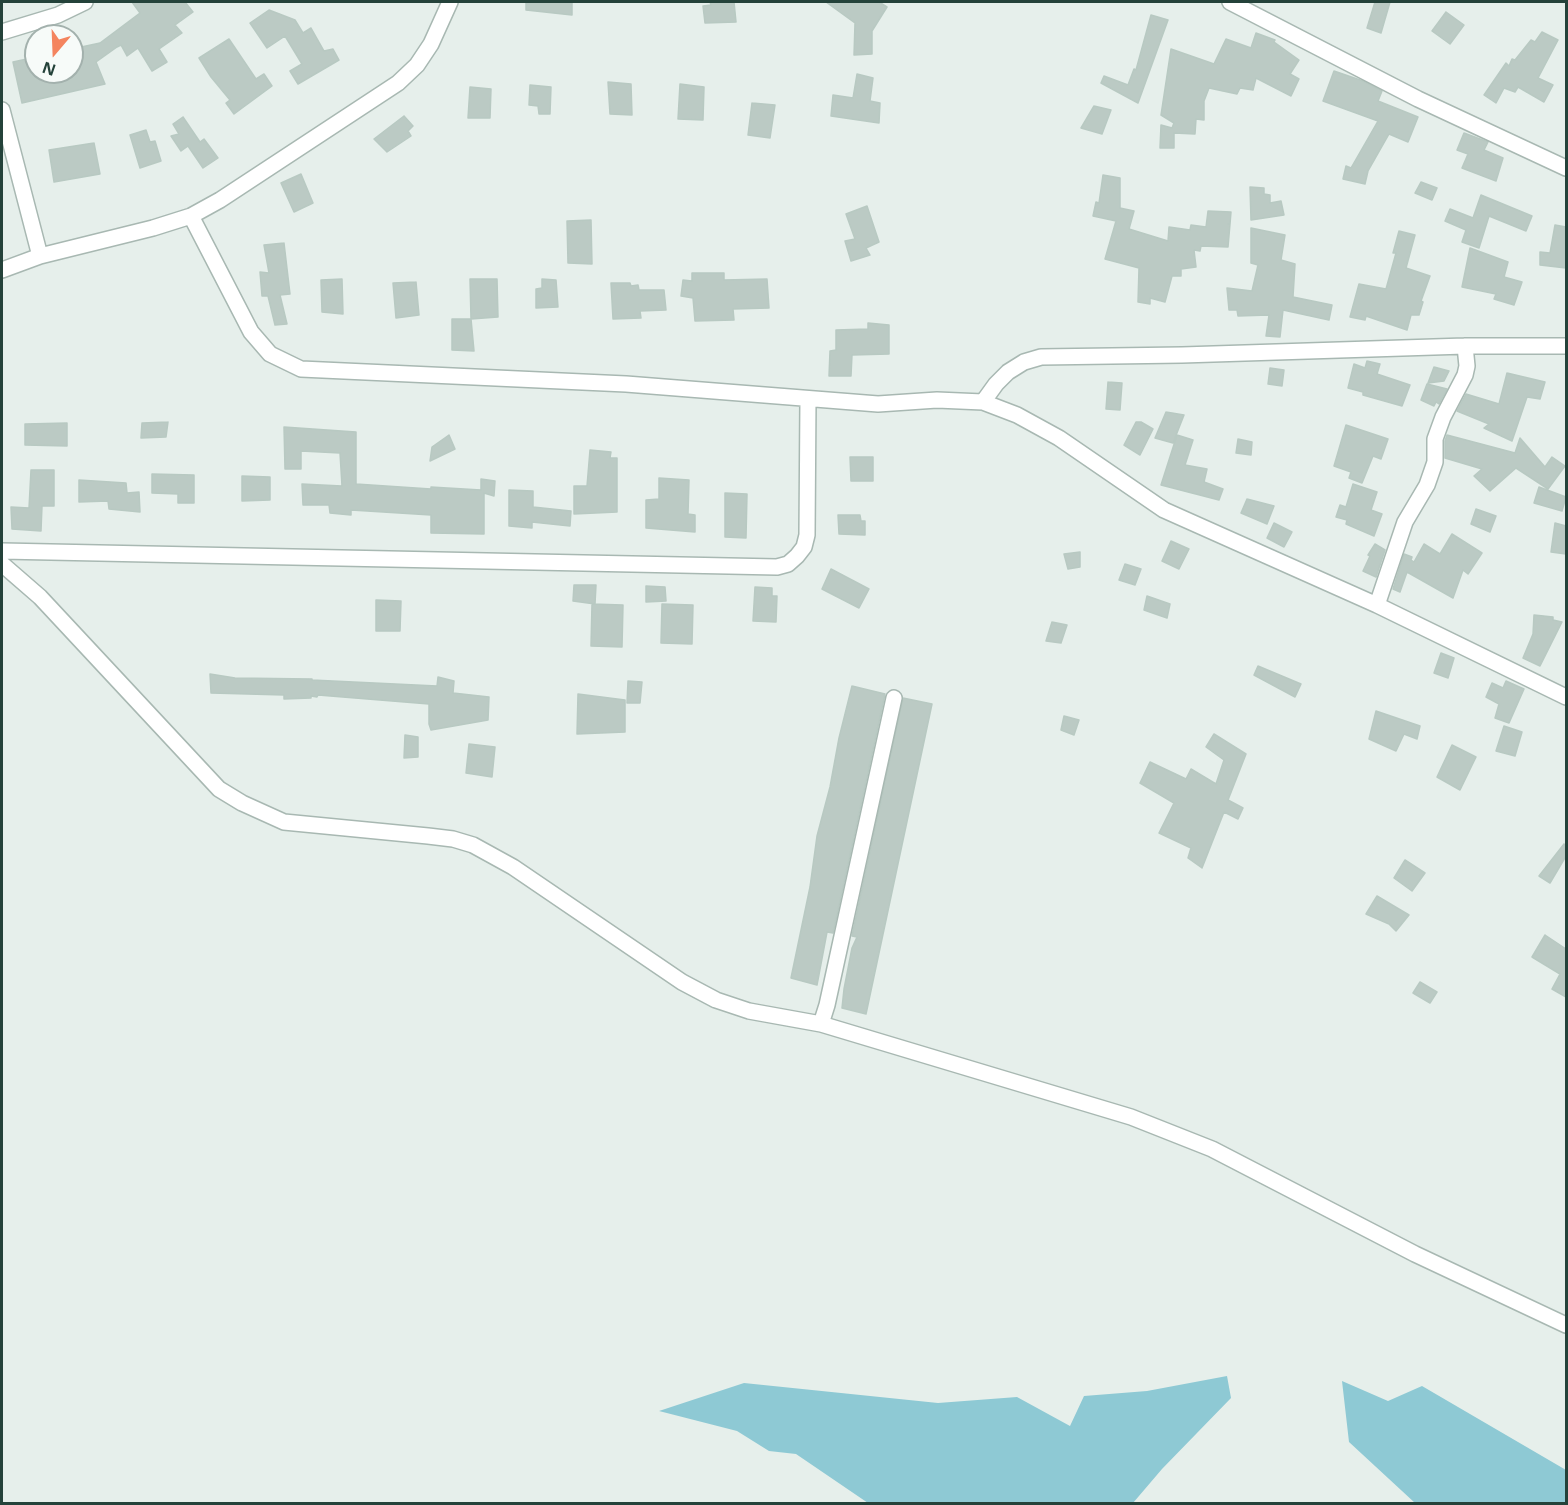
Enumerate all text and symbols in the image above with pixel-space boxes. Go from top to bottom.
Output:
north arrow [24,24,84,84]
text: N [39,57,59,82]

